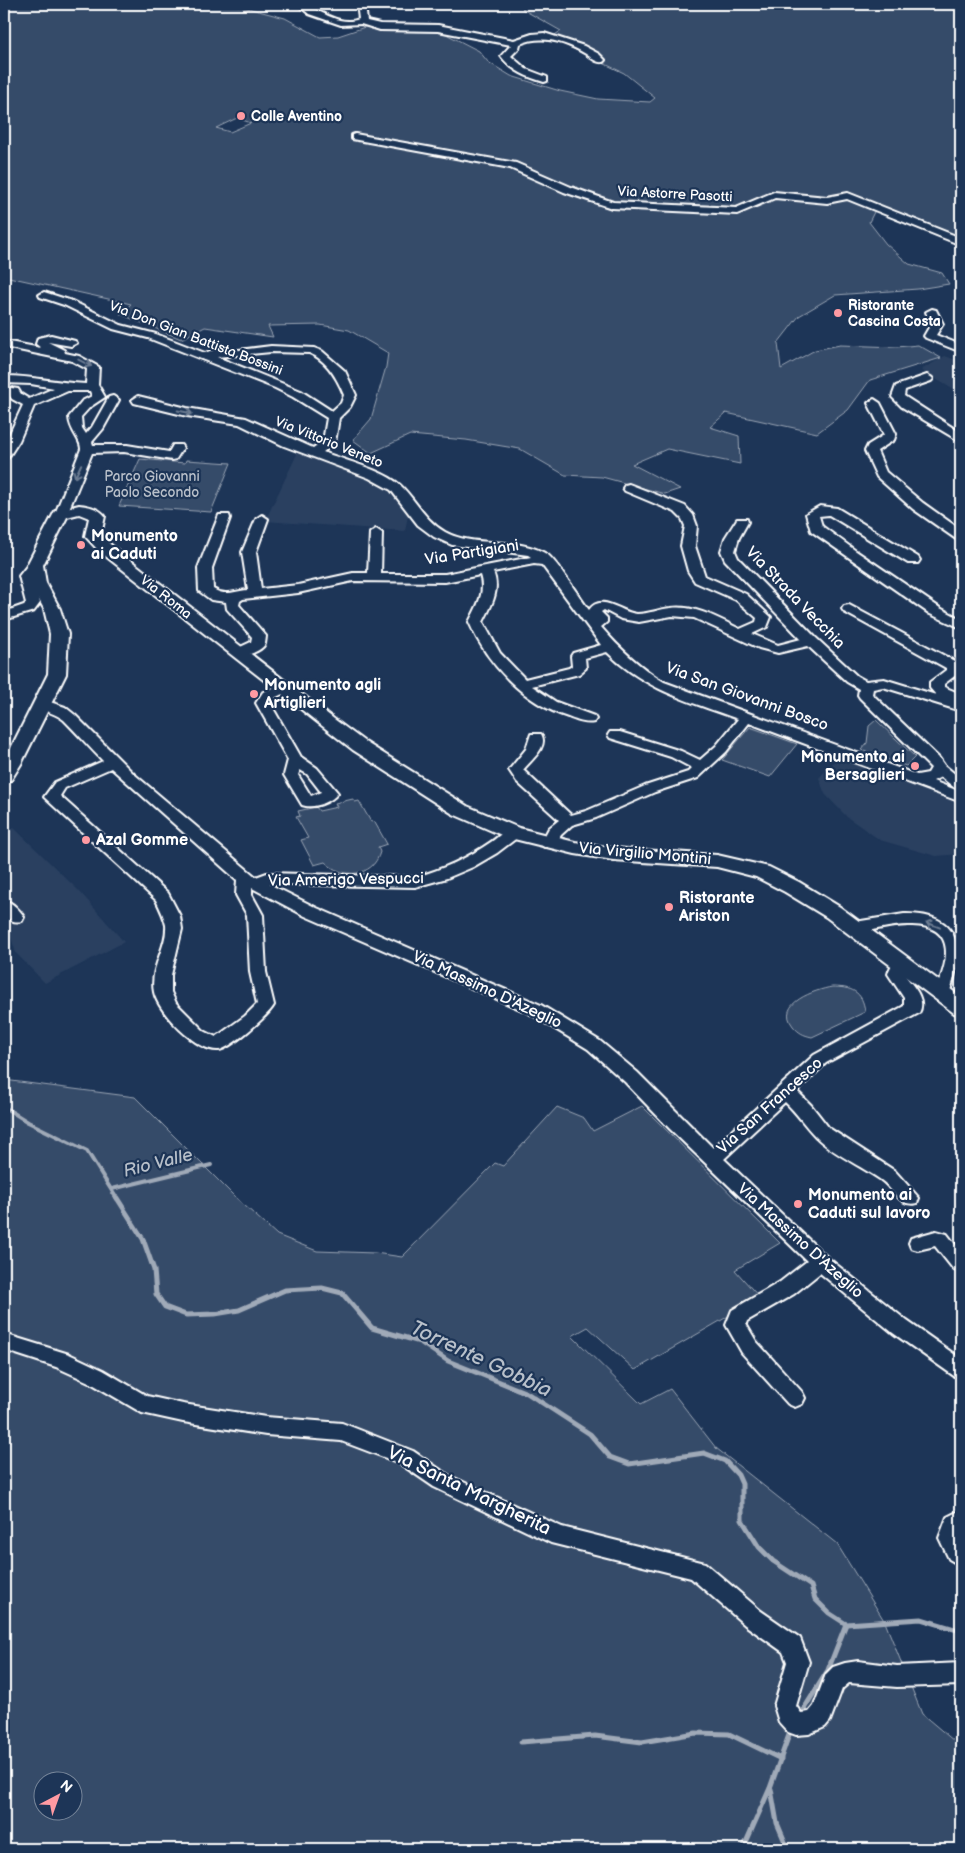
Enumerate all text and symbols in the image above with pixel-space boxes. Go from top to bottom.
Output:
place label: Colle Aventino [251,108,342,125]
marker: Colle Aventino [235,110,247,122]
street label: Via Astorre Pasotti [617,182,733,206]
street label: Via Don Gian Battista Bossini [107,297,285,379]
place label: Ristorante Cascina Costa [848,297,941,330]
marker: Ristorante Cascina Costa [832,307,844,319]
one-way arrow [77,358,92,368]
one-way arrow [177,408,193,417]
street label: Via Vittorio Veneto [273,413,385,471]
one-way arrow [73,463,83,478]
park label: Parco Giovanni Paolo Secondo [104,468,200,501]
place label: Monumento ai Caduti [91,527,178,564]
street label: Via Partigiani [424,536,520,570]
marker: Monumento ai Caduti [75,539,87,551]
street label: Via Strada Vecchia [741,543,849,653]
street label: Via Roma [137,572,195,623]
street label: Via San Giovanni Bosco [663,659,831,735]
place label: Monumento agli Artiglieri [263,676,381,713]
marker: Monumento agli Artiglieri [248,688,260,700]
place label: Monumento ai Bersaglieri [801,748,905,785]
marker: Monumento ai Bersaglieri [909,760,921,772]
place label: Azal Gomme [95,831,188,850]
marker: Azal Gomme [80,834,92,846]
street label: Via Virgilio Montini [578,839,712,869]
street label: Via Amerigo Vespucci [268,869,424,891]
place label: Ristorante Ariston [678,889,754,926]
marker: Ristorante Ariston [663,901,675,913]
one-way arrow [925,920,941,929]
street label: Via Massimo D'Azeglio [409,947,565,1033]
street label: Via San Francesco [713,1054,827,1158]
water label: Rio Valle [121,1144,195,1182]
street label: Via Massimo D'Azeglio [733,1180,867,1302]
place label: Monumento ai Caduti sul lavoro [808,1186,930,1223]
marker: Monumento ai Caduti sul lavoro [792,1198,804,1210]
water label: Torrente Gobbia [406,1315,556,1403]
street label: Via Santa Margherita [383,1441,555,1541]
north arrow [32,1770,82,1820]
text: N [57,1777,76,1796]

